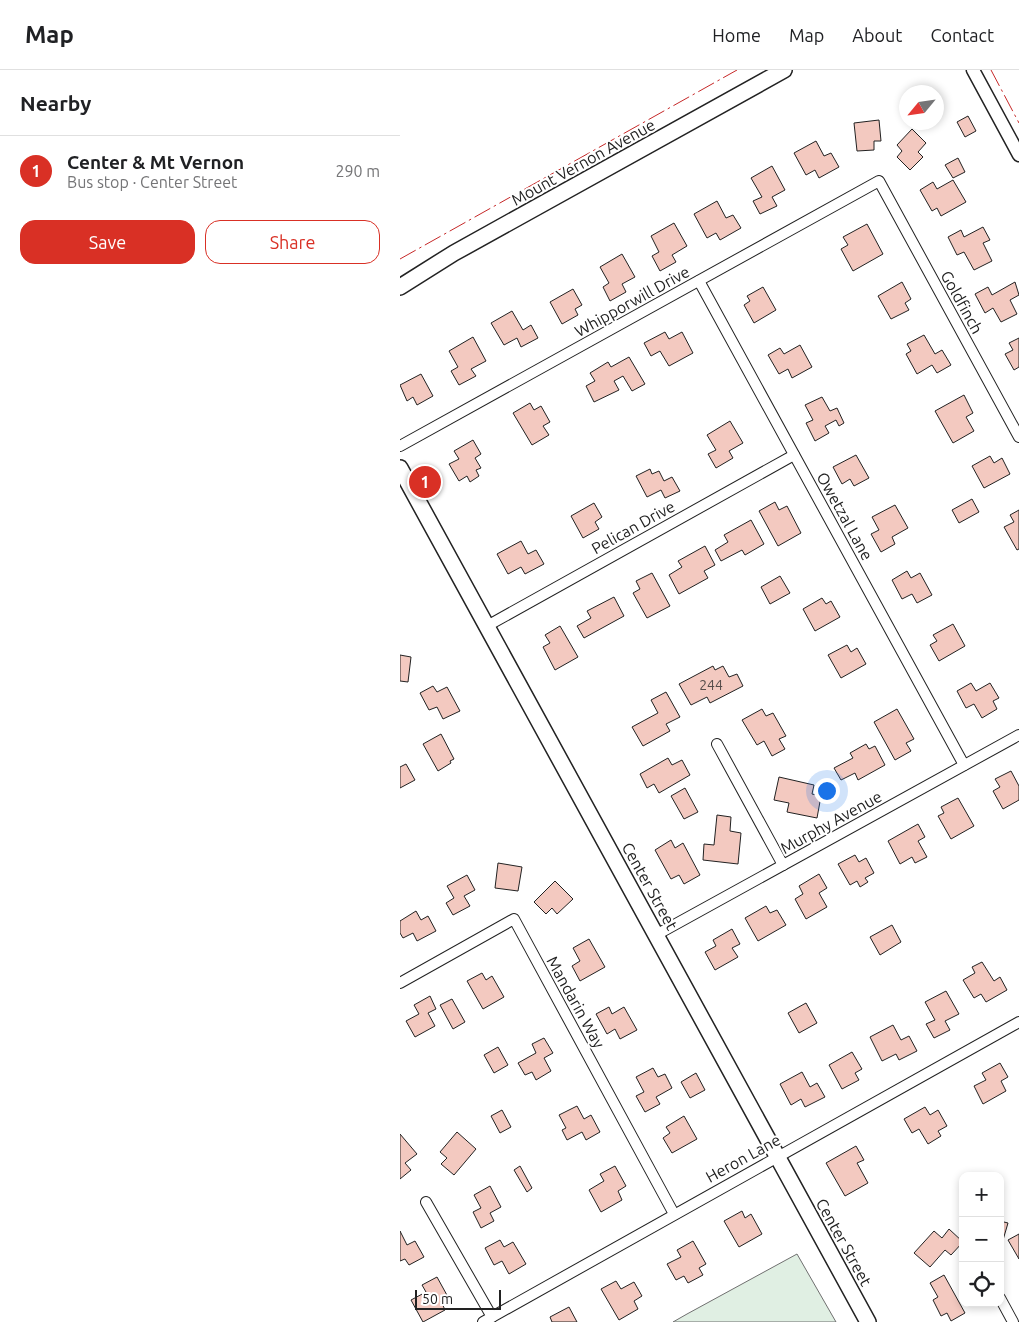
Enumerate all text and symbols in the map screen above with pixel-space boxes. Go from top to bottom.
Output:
text: Map [25,21,74,48]
text: Home [712,25,761,45]
text: Map [789,25,824,45]
text: About [852,25,902,45]
text: Contact [930,25,994,45]
north arrow [899,85,944,130]
text: Nearby [20,91,91,115]
street label: Mount Vernon Avenue [508,115,658,209]
text: Center & Mt Vernon [67,151,244,173]
text: 1 [31,162,41,180]
text: 290 m [335,162,380,180]
text: Bus stop · Center Street [67,173,237,191]
button: Save [20,220,195,264]
button: Share [205,220,380,264]
street label: Whipporwill Drive [571,262,693,340]
street label: Goldfinch [937,267,987,337]
pin: 1 [409,463,441,501]
street label: Owetzal Lane [813,469,877,563]
street label: Pelican Drive [588,497,678,557]
house number: 244 [699,677,723,693]
your location [814,778,840,804]
street label: Murphy Avenue [777,787,885,857]
street label: Center Street [619,839,682,934]
street label: Mandarin Way [543,953,609,1051]
street label: Heron Lane [703,1130,783,1186]
map controls [959,1172,1004,1307]
button: + [959,1172,1004,1217]
street label: Center Street [813,1195,876,1290]
button: − [959,1217,1004,1262]
button: locate [959,1262,1004,1307]
scale bar [415,1287,501,1310]
text: 50 m [422,1291,453,1307]

